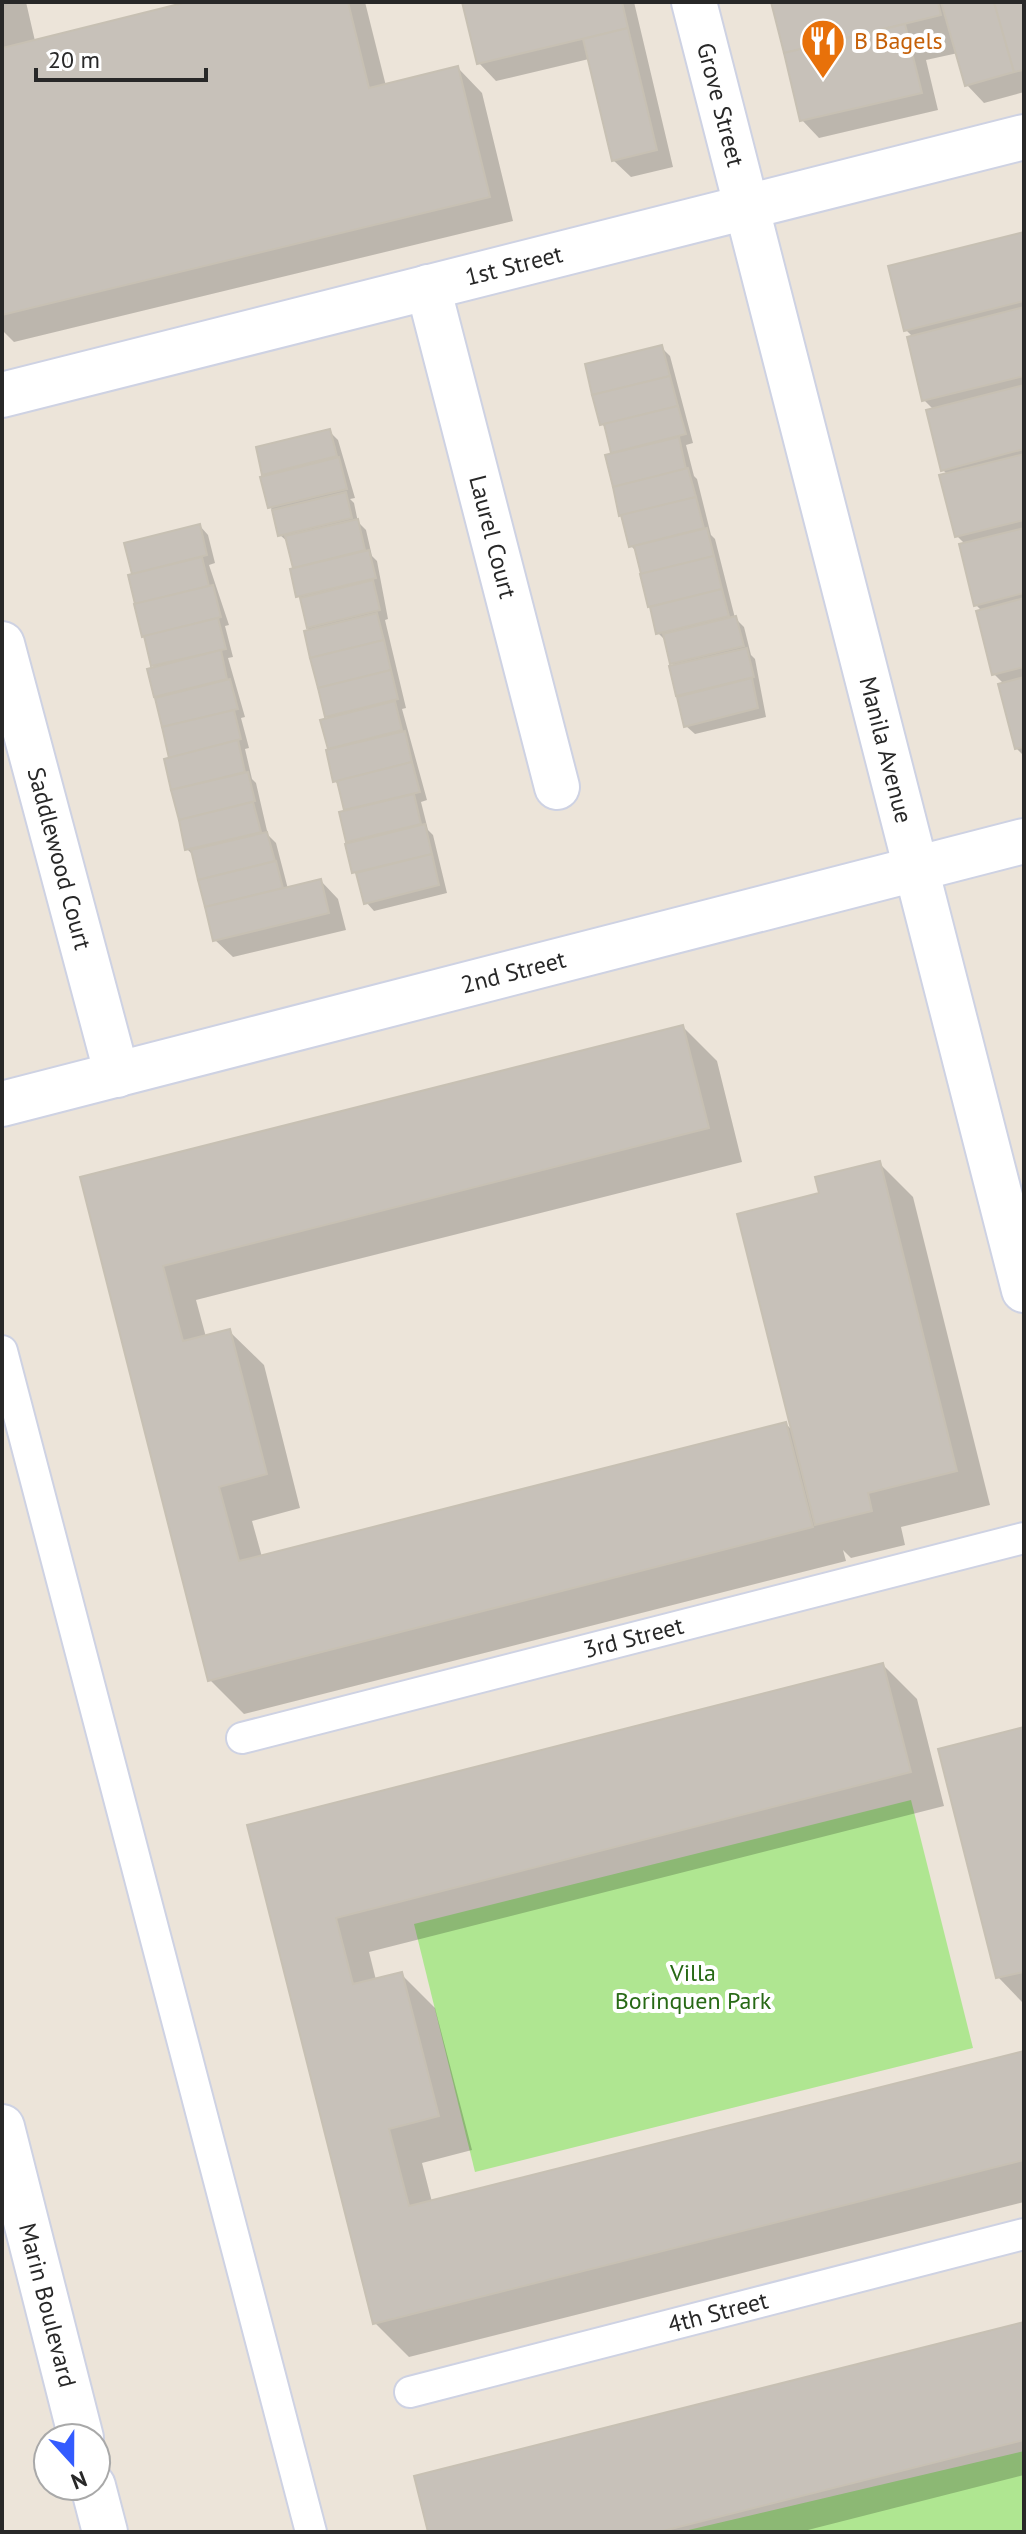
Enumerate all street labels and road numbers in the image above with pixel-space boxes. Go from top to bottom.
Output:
street label: Grove Street [690,39,752,170]
street label: 1st Street [462,238,566,292]
street label: Laurel Court [462,472,524,602]
street label: Manila Avenue [852,673,920,826]
street label: Saddlewood Court [21,764,99,953]
street label: 2nd Street [458,944,569,1000]
street label: 3rd Street [580,1610,687,1665]
street label: Marin Boulevard [12,2220,84,2391]
street label: 4th Street [665,2285,771,2340]

